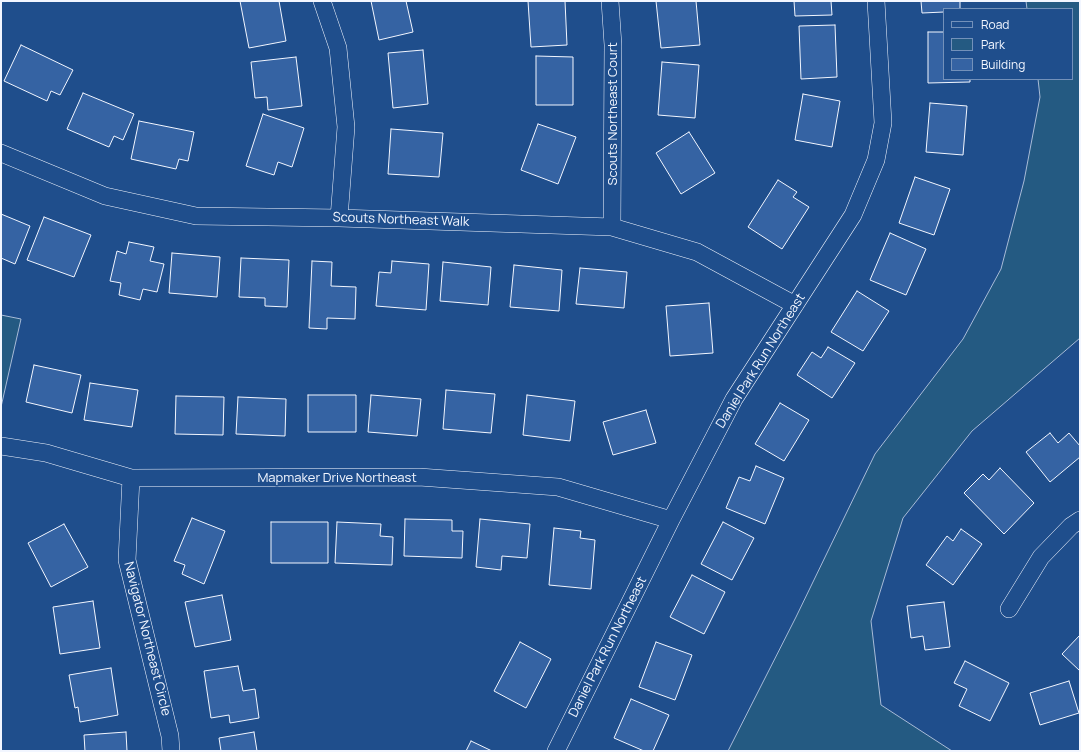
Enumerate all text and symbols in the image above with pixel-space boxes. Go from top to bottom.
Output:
legend [943,8,1073,80]
text: Road [981,16,1009,33]
text: Park [981,36,1005,53]
street label: Scouts Northeast Court [605,42,621,186]
text: Building [981,56,1025,73]
street label: Scouts Northeast Walk [332,210,470,230]
street label: Daniel Park Run Northeast [713,291,809,431]
street label: Mapmaker Drive Northeast [257,470,417,486]
street label: Navigator Northeast Circle [120,560,174,718]
street label: Daniel Park Run Northeast [566,574,650,720]

